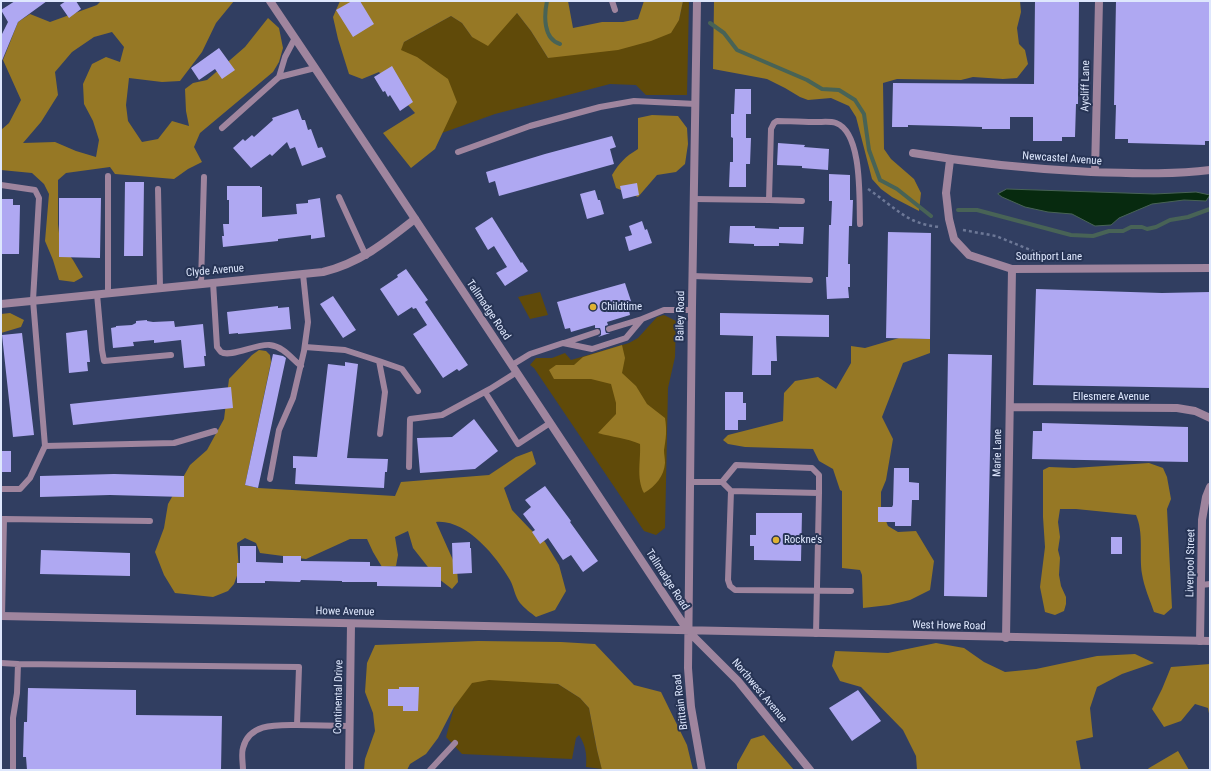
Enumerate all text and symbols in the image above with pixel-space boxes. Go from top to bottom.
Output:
street label: Aycliff Lane [1079,60,1093,112]
street label: Newcastel Avenue [1022,150,1102,168]
street label: Southport Lane [1016,250,1082,264]
street label: Clyde Avenue [185,262,245,280]
street label: Tallmadge Road [463,277,513,343]
street label: Bailey Road [674,291,688,341]
place label: Childtime [601,300,642,314]
marker: Childtime [588,302,598,312]
street label: Ellesmere Avenue [1073,390,1149,404]
street label: Marie Lane [991,429,1005,477]
street label: Liverpool Street [1184,529,1198,597]
place label: Rockne's [784,533,822,547]
marker: Rockne's [771,535,781,545]
street label: Tallmadge Road [643,547,691,613]
street label: Howe Avenue [315,605,375,619]
street label: West Howe Road [912,619,986,633]
street label: Northwest Avenue [728,656,790,726]
street label: Continental Drive [332,660,346,734]
street label: Brittain Road [671,673,691,731]

